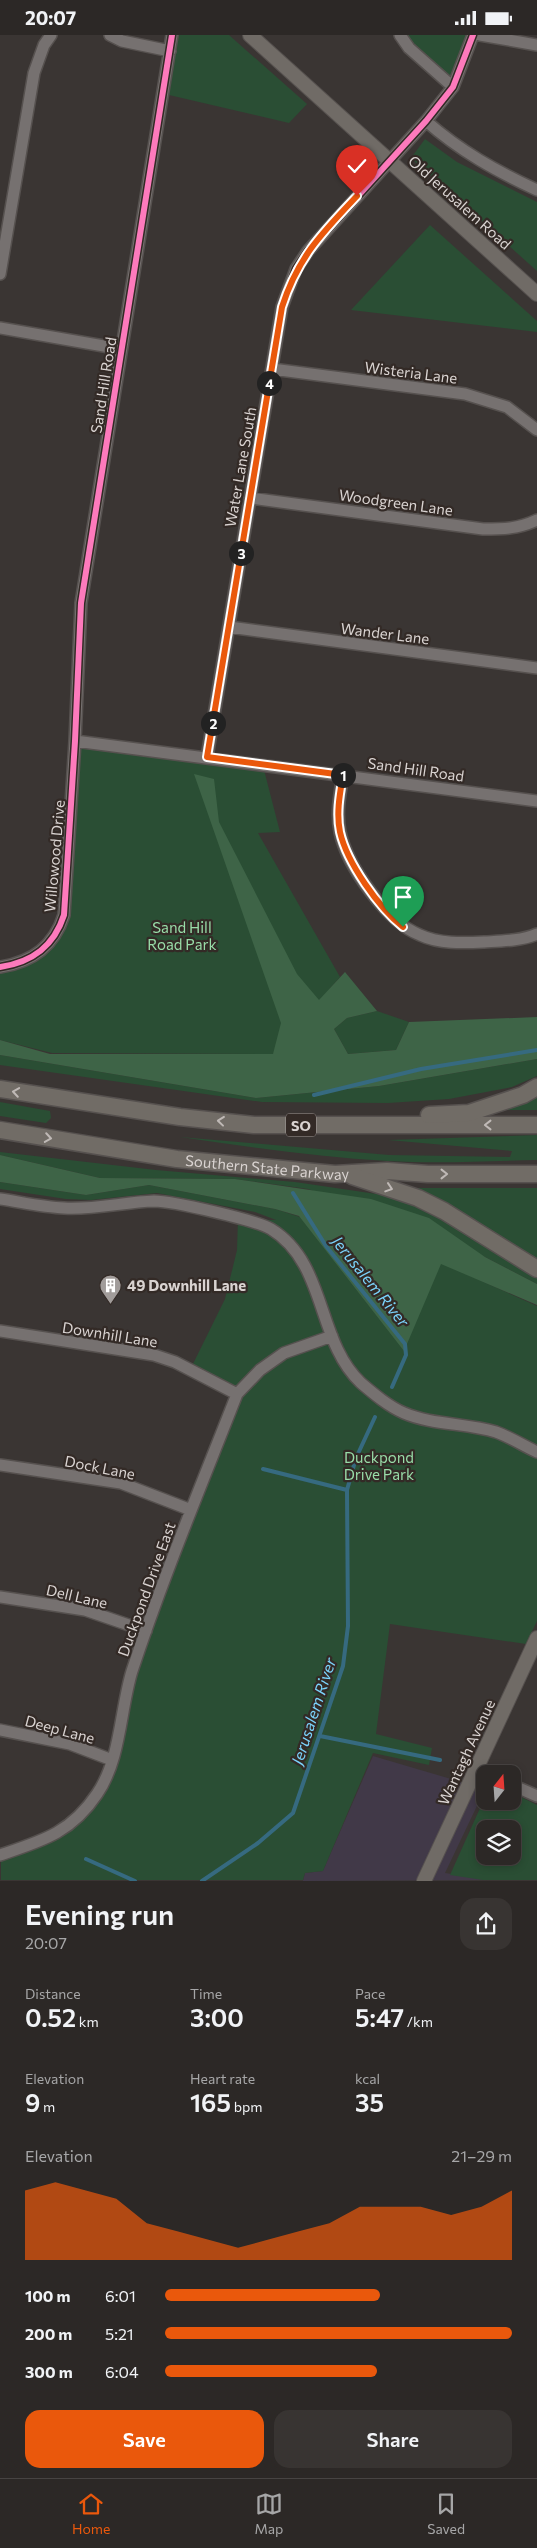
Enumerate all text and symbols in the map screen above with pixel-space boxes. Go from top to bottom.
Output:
text: 20:07 [25,6,76,29]
pin [336,145,378,196]
street label: Old Jerusalem Road [405,151,515,253]
icon: check [343,152,371,180]
street label: Sand Hill Road [86,335,120,435]
street label: Wisteria Lane [364,357,459,387]
pin: 4 [256,371,282,395]
text: 4 [265,375,274,392]
street label: Water Lane South [221,405,259,529]
street label: Woodgreen Lane [338,485,454,519]
pin: 3 [228,541,254,565]
text: 3 [237,545,246,562]
street label: Wander Lane [340,619,431,647]
pin: 2 [200,711,226,735]
text: 2 [210,715,217,732]
street label: Sand Hill Road [367,753,465,785]
pin: 1 [330,763,356,787]
text: 1 [340,767,347,784]
street label: Willowood Drive [40,799,68,913]
pin [382,876,424,927]
icon: arrive [389,883,417,911]
park label: Sand Hill Road Park [147,918,217,953]
one-way arrow [11,1087,20,1097]
road number: SO [286,1113,316,1137]
one-way arrow [217,1116,225,1127]
one-way arrow [484,1120,492,1130]
one-way arrow [44,1132,52,1142]
street label: Southern State Parkway [184,1151,350,1183]
one-way arrow [440,1169,448,1179]
one-way arrow [385,1183,393,1193]
water label: Jerusalem River [327,1230,414,1331]
building icon: 49 Downhill Lane [99,1273,123,1304]
place label: 49 Downhill Lane [127,1276,246,1294]
street label: Downhill Lane [61,1318,159,1350]
park label: Duckpond Drive Park [344,1448,414,1483]
street label: Dock Lane [63,1451,137,1483]
street label: Duckpond Drive East [113,1519,179,1659]
street label: Dell Lane [45,1580,109,1612]
water label: Jerusalem River [286,1655,339,1769]
street label: Wantagh Avenue [434,1696,498,1808]
street label: Deep Lane [23,1711,97,1747]
north arrow [476,1765,521,1810]
map controls [476,1765,521,1865]
button: layers [476,1820,521,1865]
text: Evening run [25,1897,174,1931]
button: share [460,1898,512,1950]
text: 20:07 [25,1933,67,1952]
text: Distance [25,1985,81,2002]
text: Time [190,1985,222,2002]
text: Pace [355,1985,385,2002]
text: 0.52 [25,2002,76,2032]
text: 3:00 [190,2002,244,2032]
text: 5:47 [355,2002,404,2032]
text: km [76,2013,99,2030]
text: /km [404,2013,433,2030]
text: Elevation [25,2070,84,2087]
text: Heart rate [190,2070,255,2087]
text: kcal [355,2070,380,2087]
text: 9 [25,2087,40,2117]
text: 165 [190,2087,231,2117]
text: 35 [355,2087,384,2117]
text: m [40,2098,55,2115]
text: bpm [231,2098,262,2115]
text: Elevation [25,2146,93,2165]
text: 21–29 m [451,2146,512,2165]
text: 100 m [25,2286,71,2305]
text: 6:01 [105,2286,136,2305]
text: 200 m [25,2324,72,2343]
text: 5:21 [105,2324,134,2343]
text: 300 m [25,2362,73,2381]
text: 6:04 [105,2362,139,2381]
button: Save [25,2410,264,2468]
button: Share [274,2410,512,2468]
tab: Home [72,2490,110,2537]
tab: Map [254,2490,283,2537]
tab: Saved [427,2490,465,2537]

